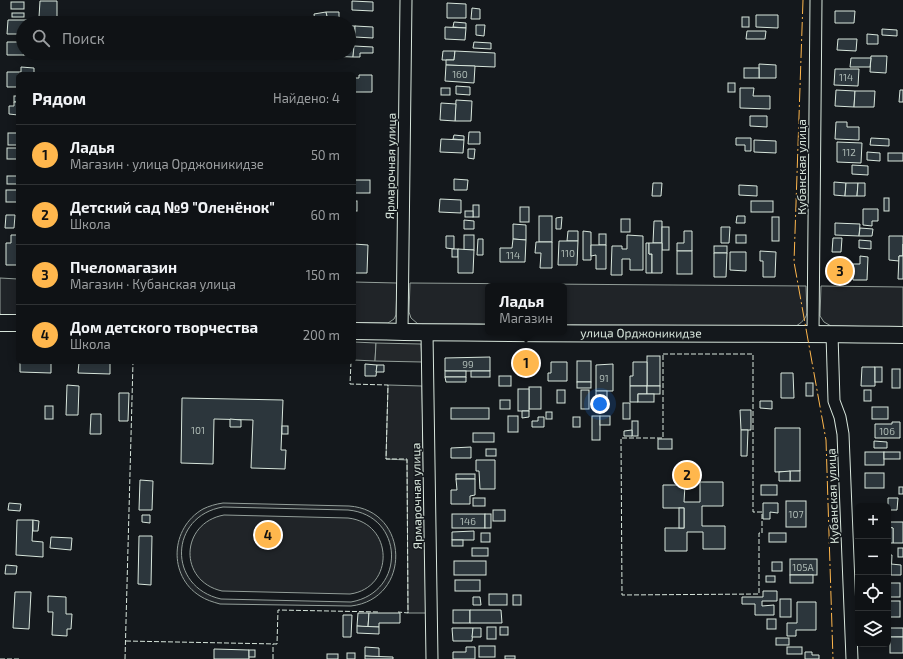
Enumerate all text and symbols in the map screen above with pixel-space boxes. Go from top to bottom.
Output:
search box [16,16,356,60]
icon: search [30,27,52,49]
text: Поиск [62,29,105,47]
house number: 160 [452,68,468,80]
house number: 114 [839,71,853,83]
text: Рядом [32,88,86,108]
text: Найдено: 4 [273,90,340,106]
street label: Ярмарочная улица [382,113,399,219]
street label: Кубанская улица [794,119,809,215]
text: Ладья [70,138,115,156]
house number: 112 [842,146,856,158]
text: 1 [42,147,48,163]
text: 50 m [311,147,340,163]
text: Магазин · улица Орджоникидзе [70,156,264,172]
text: Детский сад №9 "Оленёнок" [70,198,275,216]
text: 2 [41,207,49,223]
text: 60 m [310,207,340,223]
text: Школа [70,216,111,232]
house number: 110 [561,247,575,259]
house number: 114 [506,249,520,261]
pin: 3 [827,256,853,286]
text: Пчеломагазин [70,258,177,276]
text: 3 [41,267,49,283]
text: 150 m [306,267,340,283]
text: Магазин · Кубанская улица [70,276,236,292]
popup [485,283,567,335]
text: Ладья [499,292,544,310]
text: Магазин [499,310,553,326]
text: Дом детского творчества [70,318,258,336]
street label: улица Орджоникидзе [580,325,702,340]
text: 4 [41,327,49,343]
text: 200 m [303,327,340,343]
text: Школа [70,336,111,352]
pin: 1 [513,348,539,378]
house number: 99 [462,358,474,370]
house number: 91 [599,372,609,384]
your location [590,394,610,414]
house number: 101 [191,424,205,436]
house number: 106 [879,425,895,437]
street label: Ярмарочная улица [408,443,425,549]
street label: Кубанская улица [823,448,842,544]
pin: 2 [674,460,700,490]
map controls [855,503,891,647]
button: + [855,503,891,539]
house number: 107 [788,508,804,520]
house number: 146 [460,515,476,527]
pin: 4 [255,520,281,550]
button: − [855,539,891,575]
house number: 105А [792,561,815,573]
button: locate [855,575,891,611]
button: layers [855,611,891,647]

